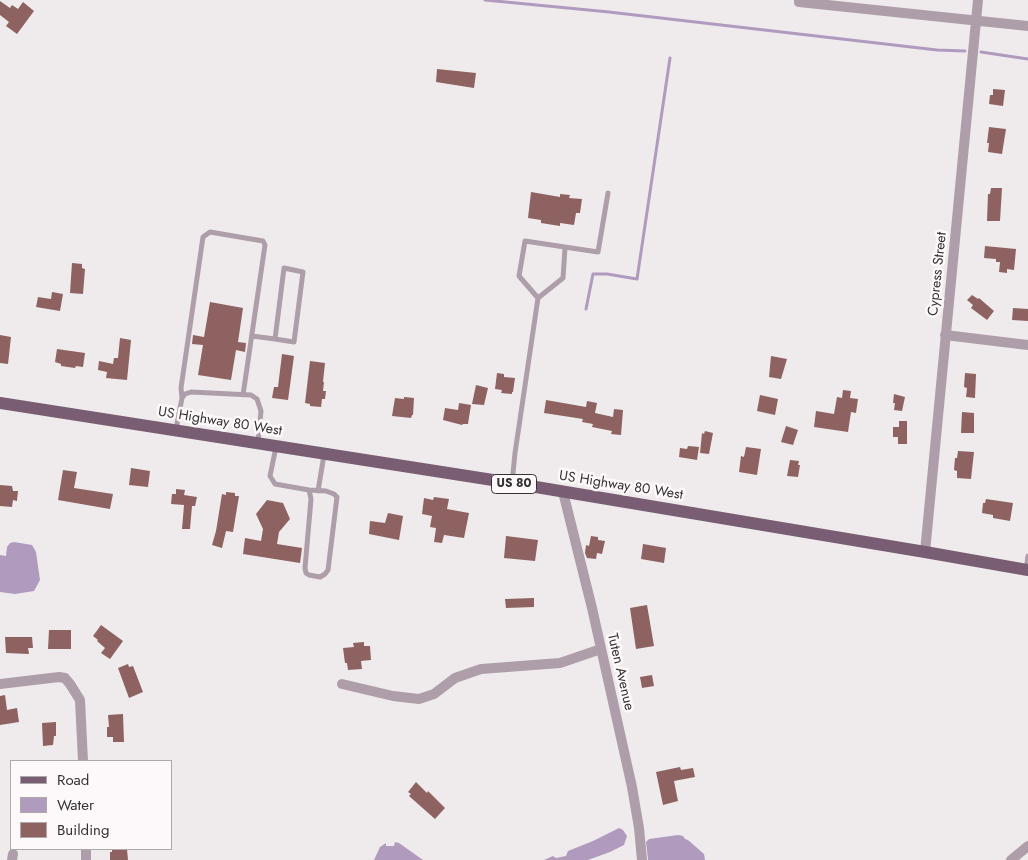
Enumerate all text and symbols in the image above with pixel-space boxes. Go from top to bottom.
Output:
street label: Cypress Street [925,231,951,317]
street label: US Highway 80 West [157,404,283,440]
street label: US Highway 80 West [558,468,684,504]
road number: US 80 [492,474,536,494]
street label: Tuten Avenue [603,632,637,712]
legend [10,760,172,850]
text: Road [57,769,89,791]
text: Water [57,794,94,816]
text: Building [57,819,109,841]

